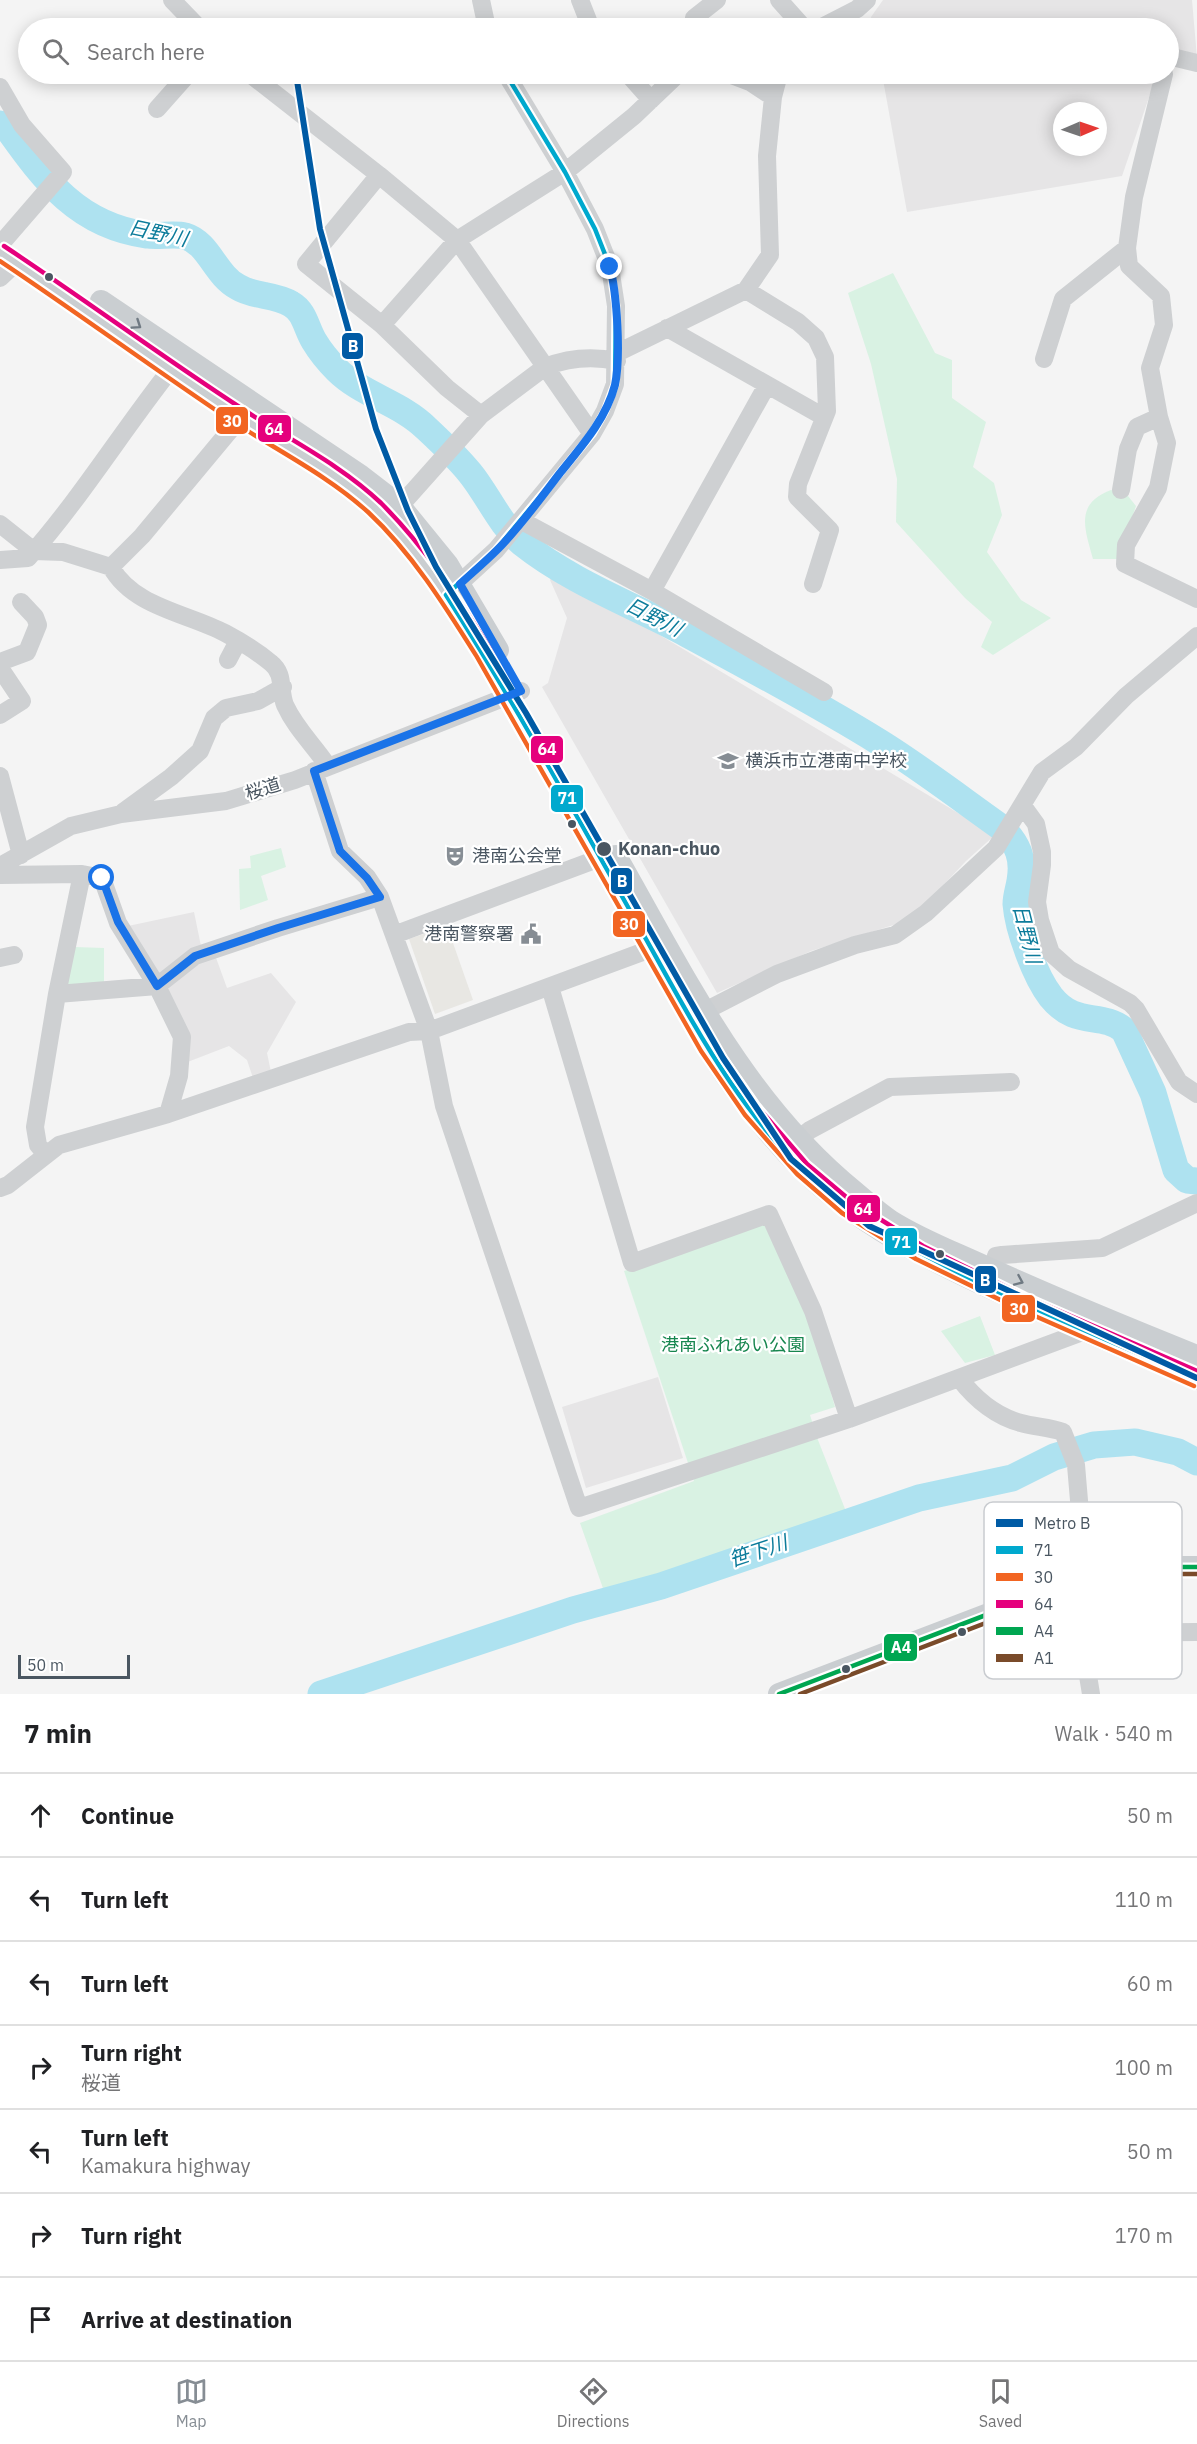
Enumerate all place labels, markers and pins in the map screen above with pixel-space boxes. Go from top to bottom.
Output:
unlabelled marker [43,271,55,283]
school or university icon: 横浜市立港南中学校 [716,749,740,773]
place label: 横浜市立港南中学校 [745,749,907,772]
unlabelled marker [566,818,578,830]
place label: Konan-chuo [618,837,720,860]
marker: Konan-chuo [595,840,613,858]
theatre icon: 港南公会堂 [443,844,467,868]
place label: 港南公会堂 [472,844,562,867]
place label: 港南警察署 [424,922,514,945]
public building icon: 港南警察署 [519,922,543,946]
unlabelled marker [934,1248,946,1260]
unlabelled marker [956,1626,968,1638]
unlabelled marker [840,1663,852,1675]

